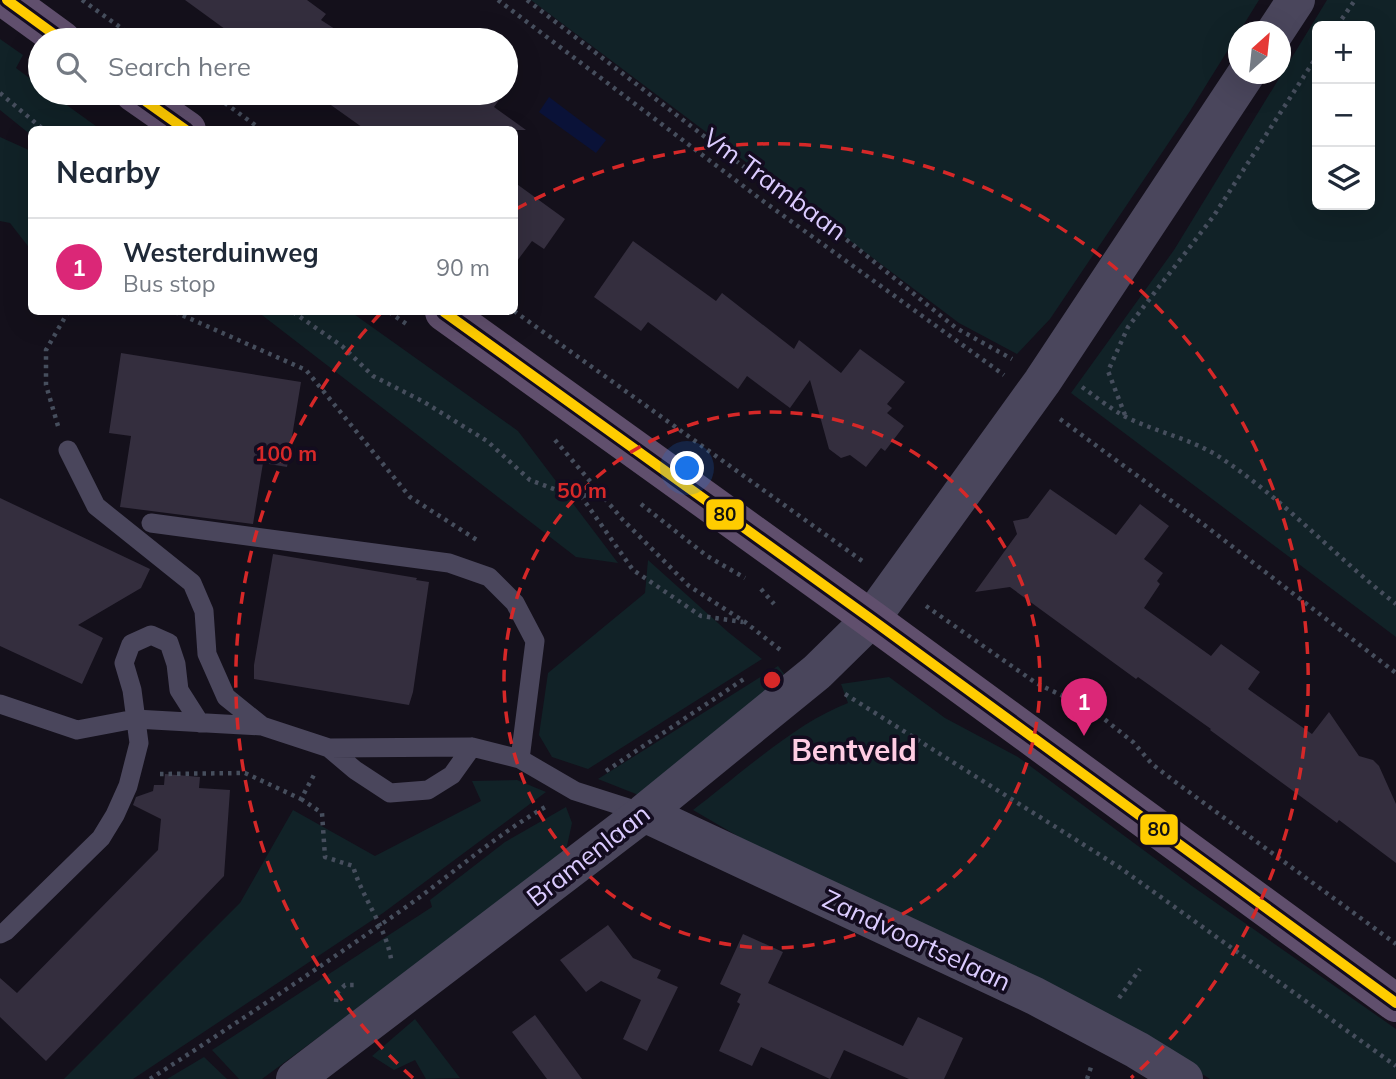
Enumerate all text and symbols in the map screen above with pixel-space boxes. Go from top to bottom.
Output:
north arrow [1228,21,1291,84]
map controls [1312,21,1375,210]
button: + [1312,21,1375,84]
search box [28,28,518,105]
icon: search [52,48,90,86]
text: Search here [108,50,251,83]
button: − [1312,84,1375,147]
street label: Vm Trambaan [697,121,853,247]
button: layers [1312,147,1375,210]
text: Nearby [56,153,160,191]
text: Westerduinweg [123,236,319,269]
text: 1 [72,253,86,282]
text: 90 m [436,253,490,282]
text: Bus stop [123,269,215,298]
text: 100 m [255,440,317,466]
your location [670,451,704,485]
text: 50 m [557,477,607,503]
line badge: 80 [705,498,745,531]
text: 80 [714,502,736,526]
centre of rings [760,668,784,692]
pin: 1 [1061,678,1107,736]
district label: Bentveld [791,731,917,769]
street label: Bramenlaan [520,797,656,913]
line badge: 80 [1139,813,1179,846]
text: 80 [1148,817,1170,841]
street label: Zandvoortselaan [818,882,1016,998]

